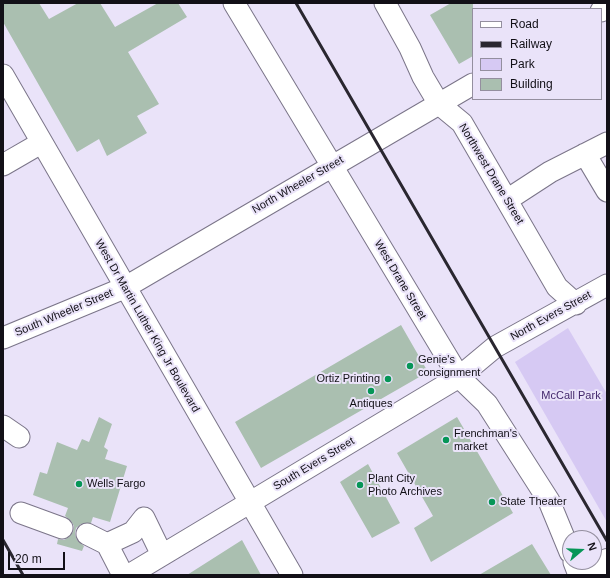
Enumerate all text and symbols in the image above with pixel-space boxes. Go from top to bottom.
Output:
legend [472,8,602,100]
text: Road [510,17,539,31]
text: Railway [510,37,552,51]
text: Park [510,57,535,71]
text: Building [510,77,553,91]
street label: Northwest Drane Street [456,121,526,227]
street label: North Wheeler Street [250,153,346,217]
street label: West Dr Martin Luther King Jr Boulevard [92,237,202,415]
street label: West Drane Street [371,238,429,322]
street label: South Wheeler Street [13,286,115,340]
street label: North Evers Street [508,288,594,344]
place label: Genie's consignment [418,353,480,379]
marker: Genie's consignment [405,361,415,371]
place label: Ortiz Printing [316,372,380,386]
marker: Ortiz Printing [383,374,393,384]
marker: Antiques [366,386,376,396]
park label: McCall Park [541,389,601,403]
place label: Antiques [350,397,392,411]
place label: Frenchman's market [454,427,517,453]
street label: South Evers Street [271,435,357,493]
marker: Frenchman's market [441,435,451,445]
place label: Plant City Photo Archives [368,472,442,498]
place label: Wells Fargo [87,477,145,491]
marker: Wells Fargo [74,479,84,489]
marker: Plant City Photo Archives [355,480,365,490]
place label: State Theater [500,495,567,509]
marker: State Theater [487,497,497,507]
north arrow [562,530,602,570]
text: N [585,541,599,552]
scale bar [10,544,67,570]
text: 20 m [15,552,42,566]

